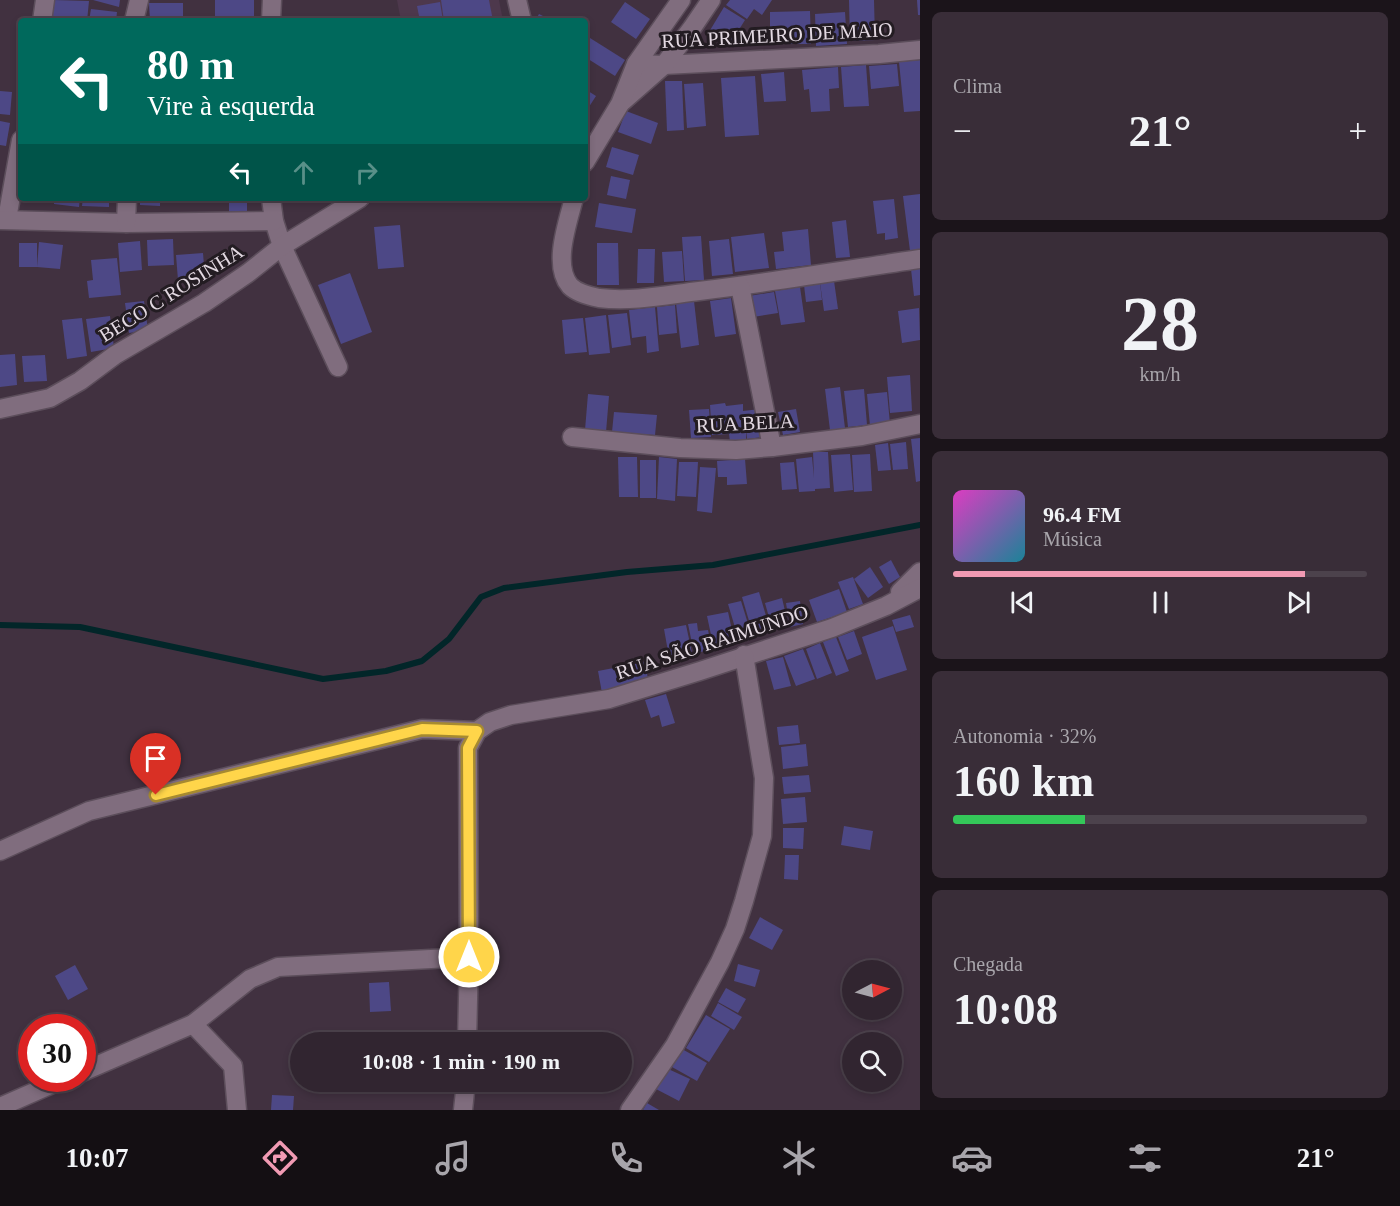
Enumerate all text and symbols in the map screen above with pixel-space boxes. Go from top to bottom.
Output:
street label: RUA PRIMEIRO DE MAIO [661,18,893,52]
icon: left [48,42,126,120]
text: 80 m [147,42,235,88]
text: Clima [953,75,1002,97]
text: Vire à esquerda [147,91,315,121]
text: 21° [1129,106,1192,156]
text: − [953,113,972,149]
text: + [1348,113,1367,149]
icon: left [224,156,257,189]
icon: ahead [287,156,320,189]
icon: right [350,156,383,189]
street label: BECO C ROSINHA [95,240,248,346]
text: 28 [1121,280,1199,367]
text: km/h [1139,363,1181,385]
street label: RUA BELA [695,409,795,437]
text: 96.4 FM [1043,502,1121,527]
text: Música [1043,528,1102,550]
icon: previous [1006,586,1039,619]
icon: pause [1144,586,1177,619]
icon: next [1282,586,1315,619]
street label: RUA SÃO RAIMUNDO [613,600,811,684]
text: Autonomia · 32% [953,725,1096,747]
pin [130,733,181,795]
icon: arrive [139,742,172,775]
text: 160 km [953,756,1094,806]
position arrow [437,925,501,989]
text: Chegada [953,953,1023,975]
north arrow [842,960,902,1020]
map controls [842,960,902,1092]
text: 10:08 [953,984,1058,1034]
speed limit sign: 30 [18,1014,96,1092]
button: search [842,1032,902,1092]
text: 10:08 · 1 min · 190 m [362,1049,560,1074]
icon: directions [259,1137,301,1179]
icon: music [432,1137,474,1179]
icon: phone [605,1137,647,1179]
icon: climate [778,1137,820,1179]
icon: car [951,1137,993,1179]
icon: filters [1124,1137,1166,1179]
text: 10:07 [65,1143,128,1173]
text: 21° [1297,1143,1334,1173]

